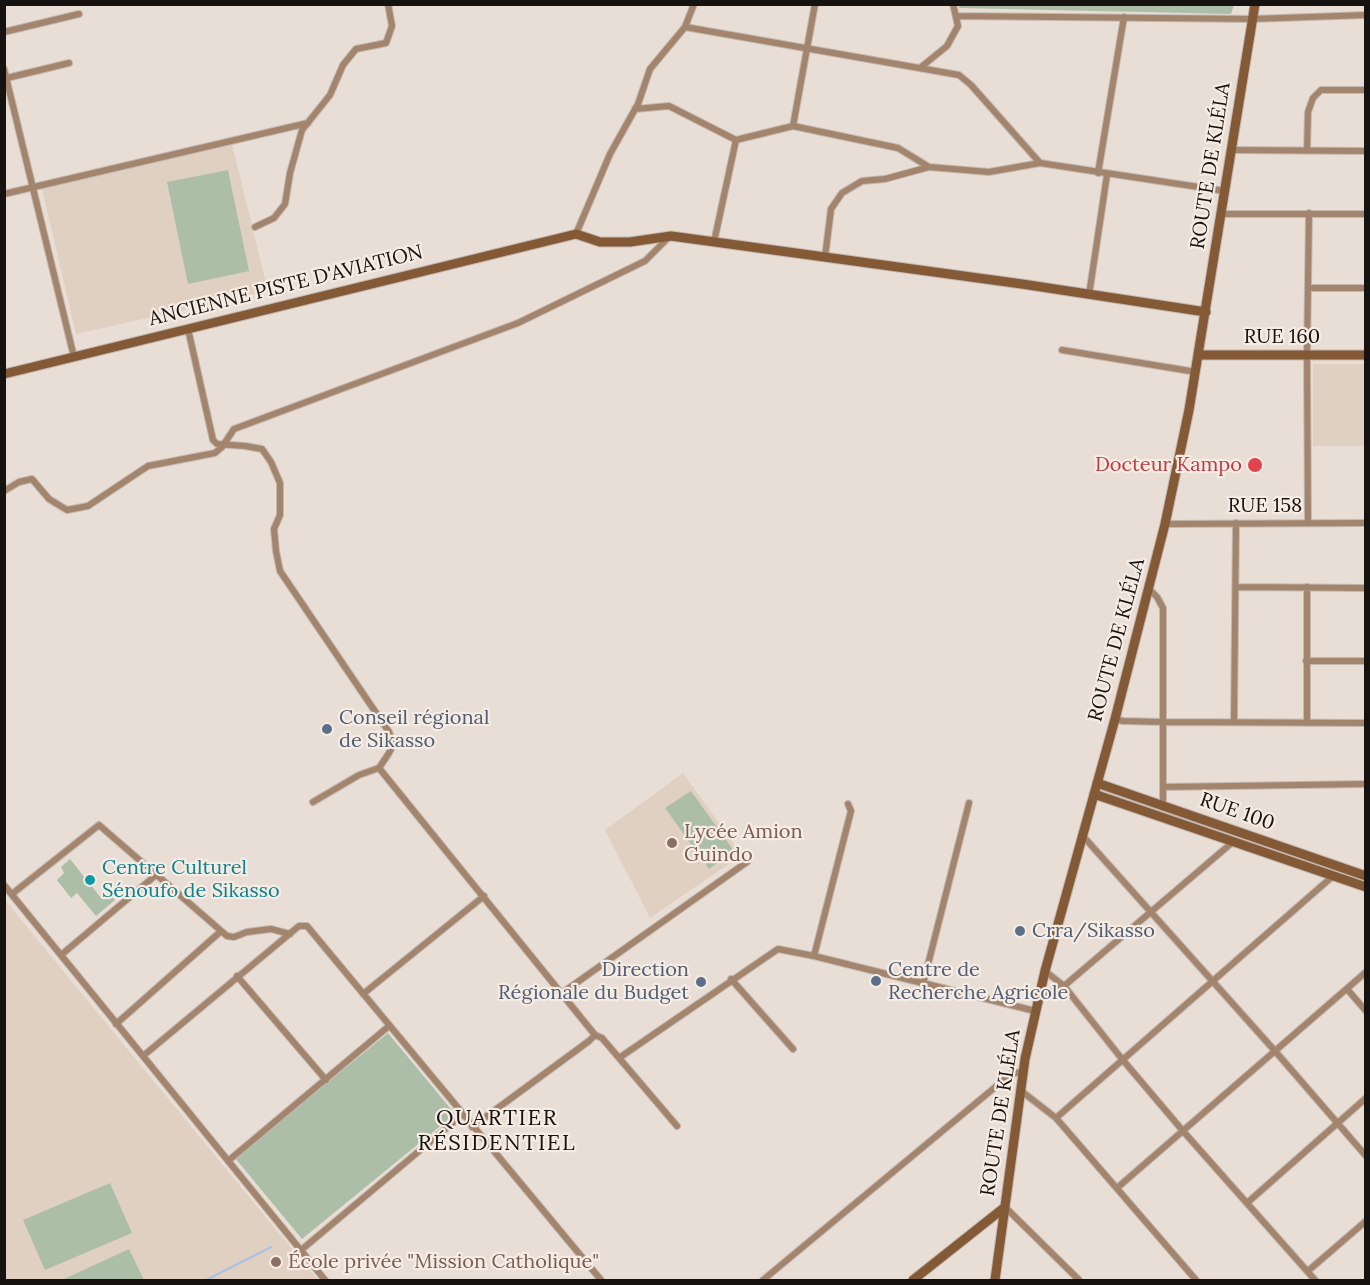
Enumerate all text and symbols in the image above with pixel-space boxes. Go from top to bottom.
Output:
street label: ROUTE DE KLÉLA [1186,81,1236,251]
street label: ANCIENNE PISTE D'AVIATION [147,240,425,332]
street label: RUE 160 [1244,325,1320,349]
place label: Docteur Kampo [1095,453,1242,477]
marker: Docteur Kampo [1246,456,1264,474]
street label: RUE 158 [1228,494,1302,518]
street label: ROUTE DE KLÉLA [1084,556,1150,724]
place label: Conseil régional de Sikasso [339,706,489,753]
marker: Conseil régional de Sikasso [320,722,334,736]
street label: RUE 100 [1197,788,1277,836]
place label: Lycée Amion Guindo [684,820,803,867]
marker: Lycée Amion Guindo [665,836,679,850]
place label: Centre Culturel Sénoufo de Sikasso [102,856,280,903]
marker: Centre Culturel Sénoufo de Sikasso [83,873,97,887]
place label: Crra/Sikasso [1032,919,1155,943]
marker: Crra/Sikasso [1013,924,1027,938]
place label: Direction Régionale du Budget [498,958,689,1005]
place label: Centre de Recherche Agricole [888,958,1068,1005]
marker: Centre de Recherche Agricole [869,974,883,988]
marker: Direction Régionale du Budget [694,975,708,989]
street label: ROUTE DE KLÉLA [976,1028,1026,1198]
district label: QUARTIER RÉSIDENTIEL [418,1106,576,1158]
place label: École privée "Mission Catholique" [288,1250,599,1274]
marker: École privée "Mission Catholique" [269,1255,283,1269]

